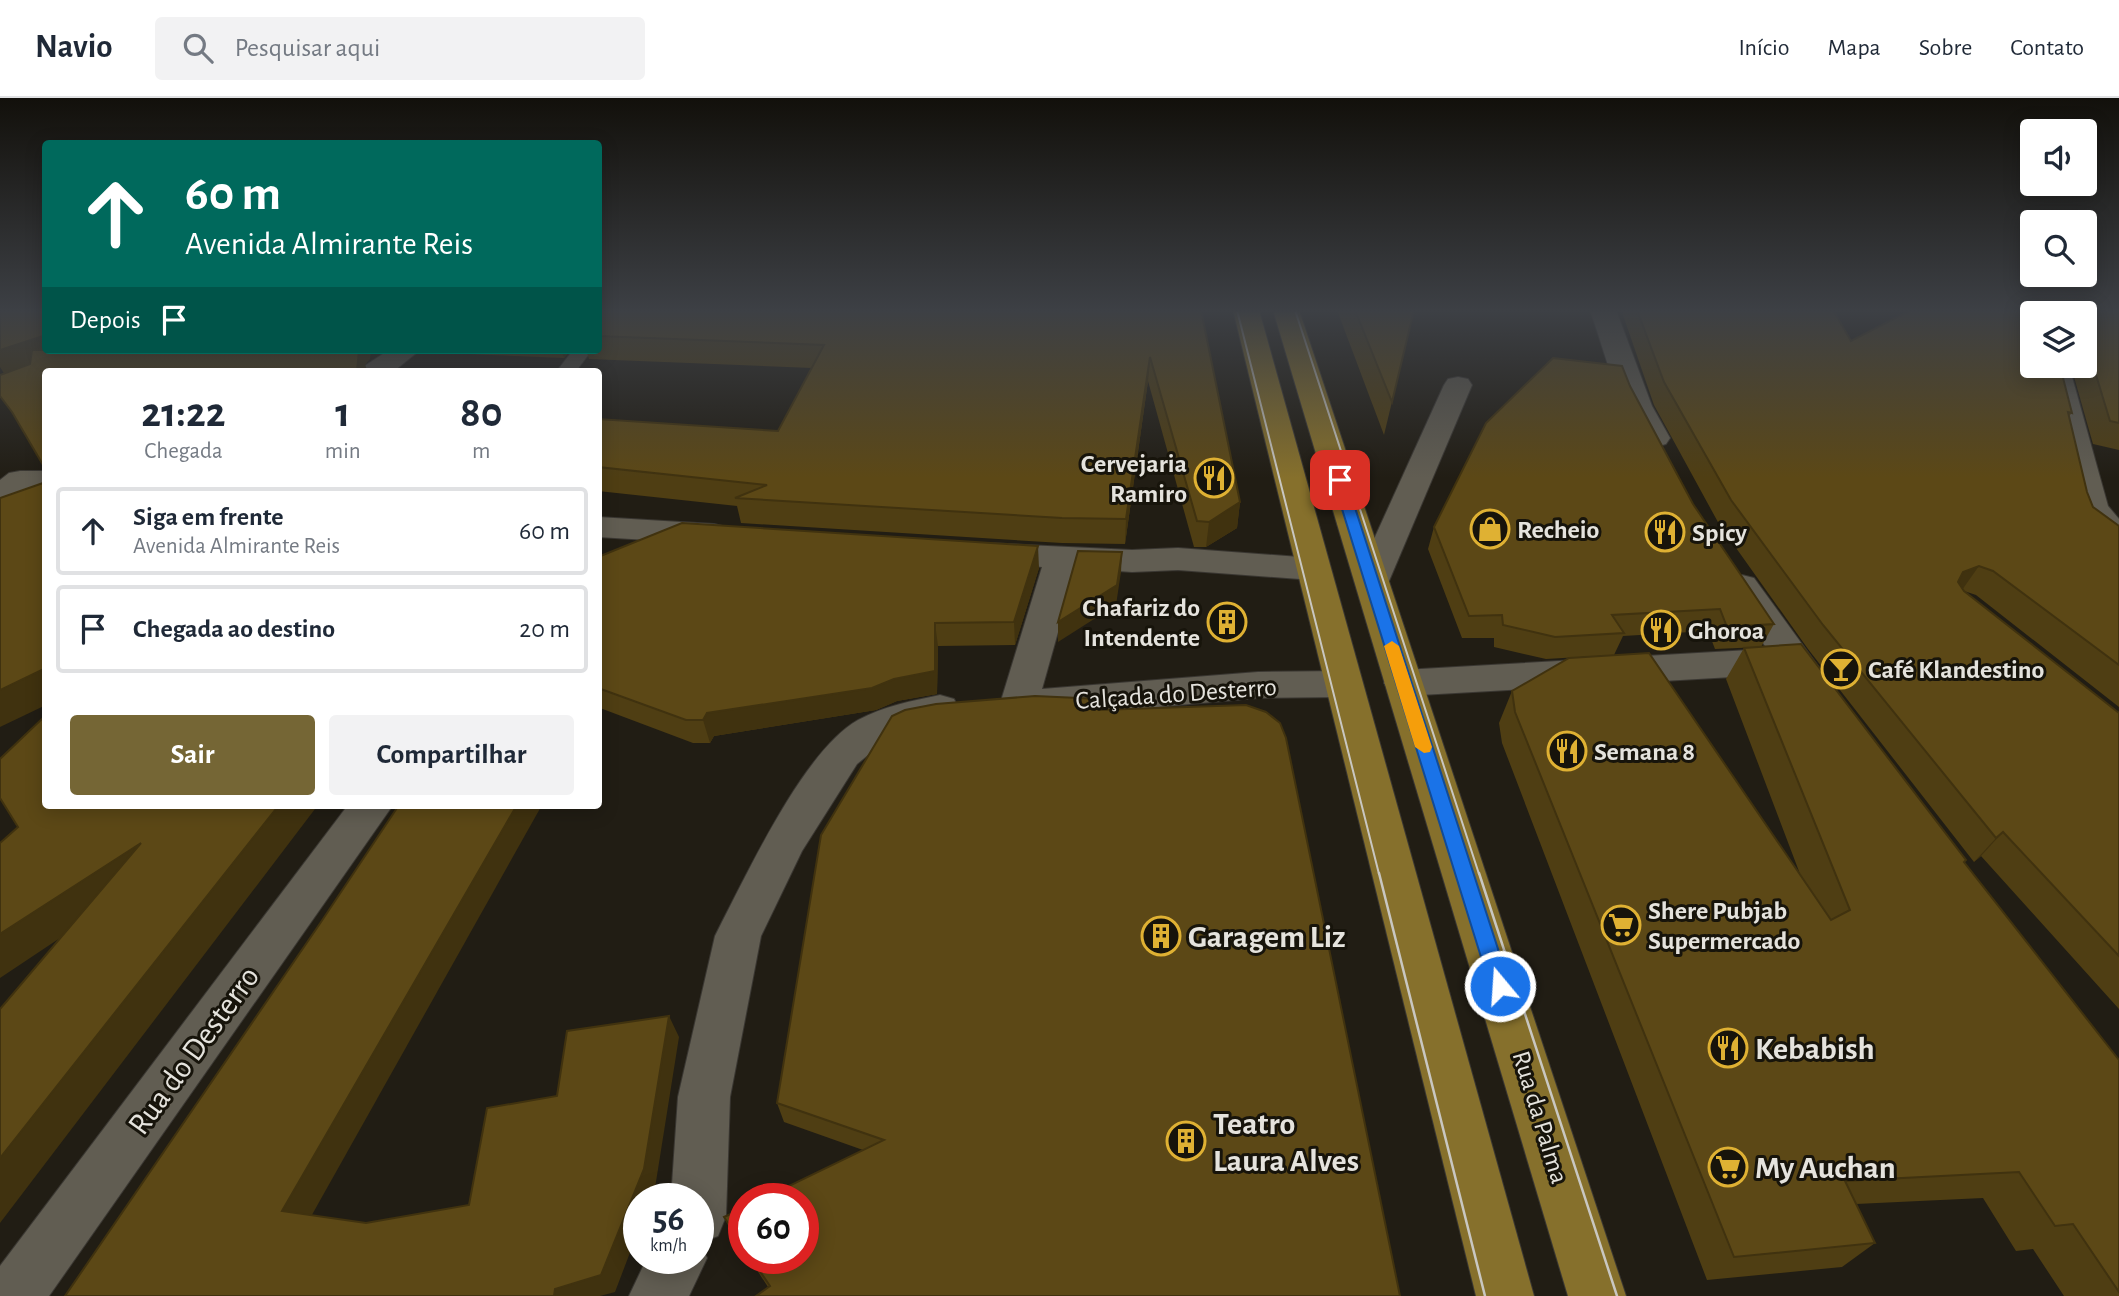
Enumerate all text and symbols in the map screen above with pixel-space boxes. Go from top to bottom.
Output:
search box [155,17,645,80]
icon: search [179,29,217,67]
text: Navio [35,31,113,64]
text: Pesquisar aqui [235,35,380,61]
text: Início [1738,36,1790,60]
text: Mapa [1828,36,1881,60]
text: Sobre [1919,36,1972,60]
text: Contato [2010,36,2084,60]
map controls [2020,119,2097,378]
button: sound [2020,119,2097,196]
icon: ahead [70,168,161,259]
text: 60 m [185,170,281,219]
button: search [2020,210,2097,287]
text: Avenida Almirante Reis [185,228,473,260]
icon: arrive [155,301,193,339]
button: layers [2020,301,2097,378]
text: Depois [70,307,141,333]
text: 21:22 [141,392,225,434]
text: 1 [335,392,350,434]
text: 80 [460,392,503,434]
text: Chegada [144,440,223,463]
text: min [325,440,361,463]
text: m [472,440,491,463]
pin [1310,450,1370,510]
place label: Cervejaria Ramiro [1081,451,1187,507]
restaurant icon: Cervejaria Ramiro [1193,457,1235,499]
icon: arrive [1321,461,1359,499]
text: Siga em frente [133,504,284,530]
shop icon: Recheio [1469,508,1511,550]
restaurant icon: Spicy [1644,511,1686,553]
icon: ahead [74,512,112,550]
place label: Recheio [1517,517,1600,543]
text: 60 m [519,518,570,544]
place label: Spicy [1692,520,1747,546]
text: Avenida Almirante Reis [133,535,340,558]
place label: Chafariz do Intendente [1082,595,1200,651]
building icon: Chafariz do Intendente [1206,601,1248,643]
restaurant icon: Ghoroa [1640,609,1682,651]
icon: arrive [74,610,112,648]
text: Chegada ao destino [133,616,335,642]
text: 20 m [519,616,570,642]
place label: Ghoroa [1688,618,1764,644]
bar icon: Café Klandestino [1820,648,1862,690]
place label: Café Klandestino [1868,657,2045,683]
street label: Calçada do Desterro [1074,674,1278,714]
button: Sair [70,715,315,795]
button: Compartilhar [329,715,574,795]
restaurant icon: Semana 8 [1546,730,1588,772]
place label: Semana 8 [1594,739,1695,765]
place label: Shere Pubjab Supermercado [1648,898,1801,954]
supermarket icon: Shere Pubjab Supermercado [1600,904,1642,946]
building icon: Garagem Liz [1140,915,1182,957]
place label: Garagem Liz [1188,921,1346,953]
position arrow [1463,949,1537,1023]
street label: Rua do Desterro [122,961,265,1141]
restaurant icon: Kebabish [1707,1027,1749,1069]
place label: Kebabish [1755,1033,1875,1065]
street label: Rua da Palma [1508,1048,1573,1187]
place label: Teatro Laura Alves [1213,1108,1359,1177]
building icon: Teatro Laura Alves [1165,1120,1207,1162]
supermarket icon: My Auchan [1707,1146,1749,1188]
place label: My Auchan [1755,1152,1896,1184]
speed limit sign: 60 [728,1183,819,1274]
text: 56 [652,1202,685,1237]
text: km/h [650,1237,687,1255]

